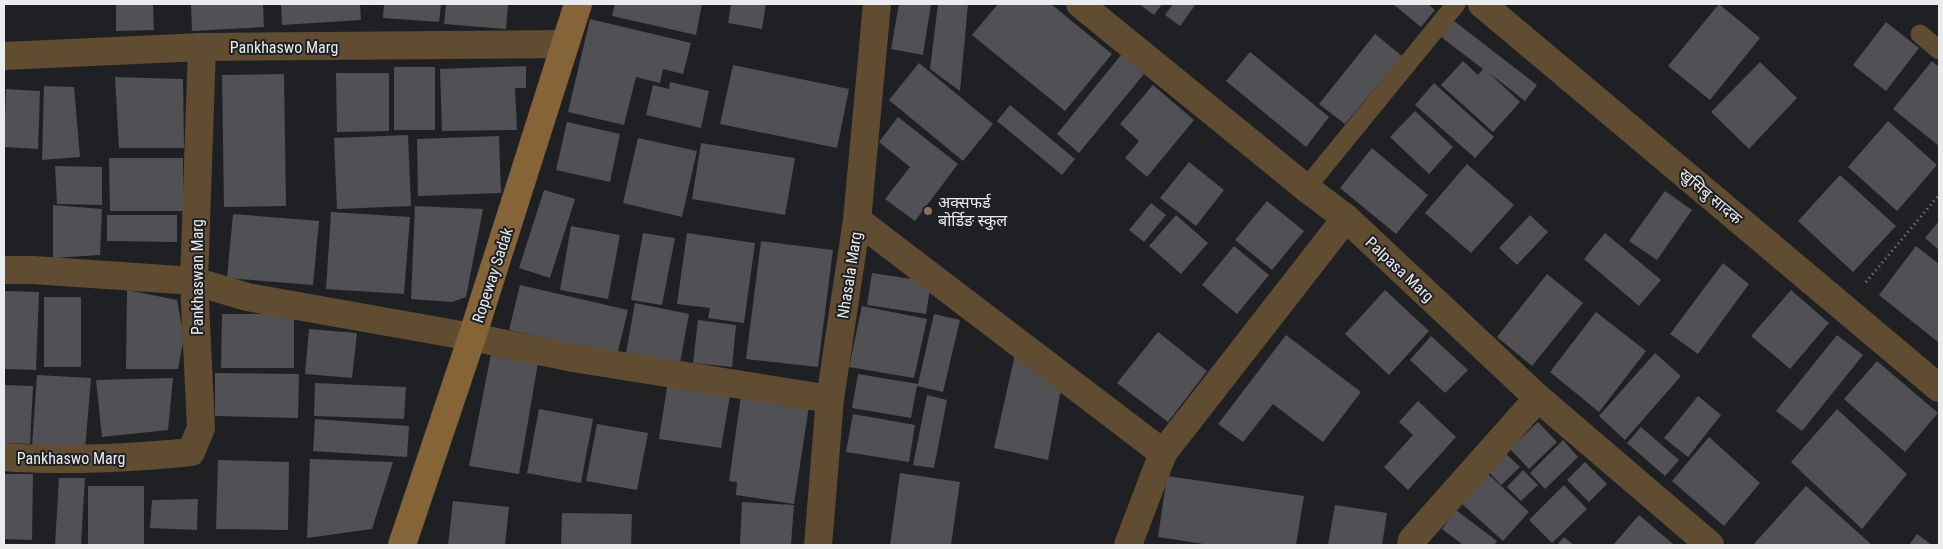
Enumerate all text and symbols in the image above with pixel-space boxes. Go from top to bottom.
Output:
street label: Pankhaswo Marg [230,38,338,57]
street label: खुसिबु सादक [1675,164,1747,229]
place label: अक्सफर्ड बोर्डिङ स्कुल [938,193,1008,231]
marker: अक्सफर्ड बोर्डिङ स्कुल [922,205,934,217]
street label: Pankhaswan Marg [188,219,207,335]
street label: Ropeway Sadak [468,224,517,325]
street label: Nhasala Marg [833,230,866,320]
street label: Palpasa Marg [1361,233,1438,306]
street label: Pankhaswo Marg [17,449,125,468]

